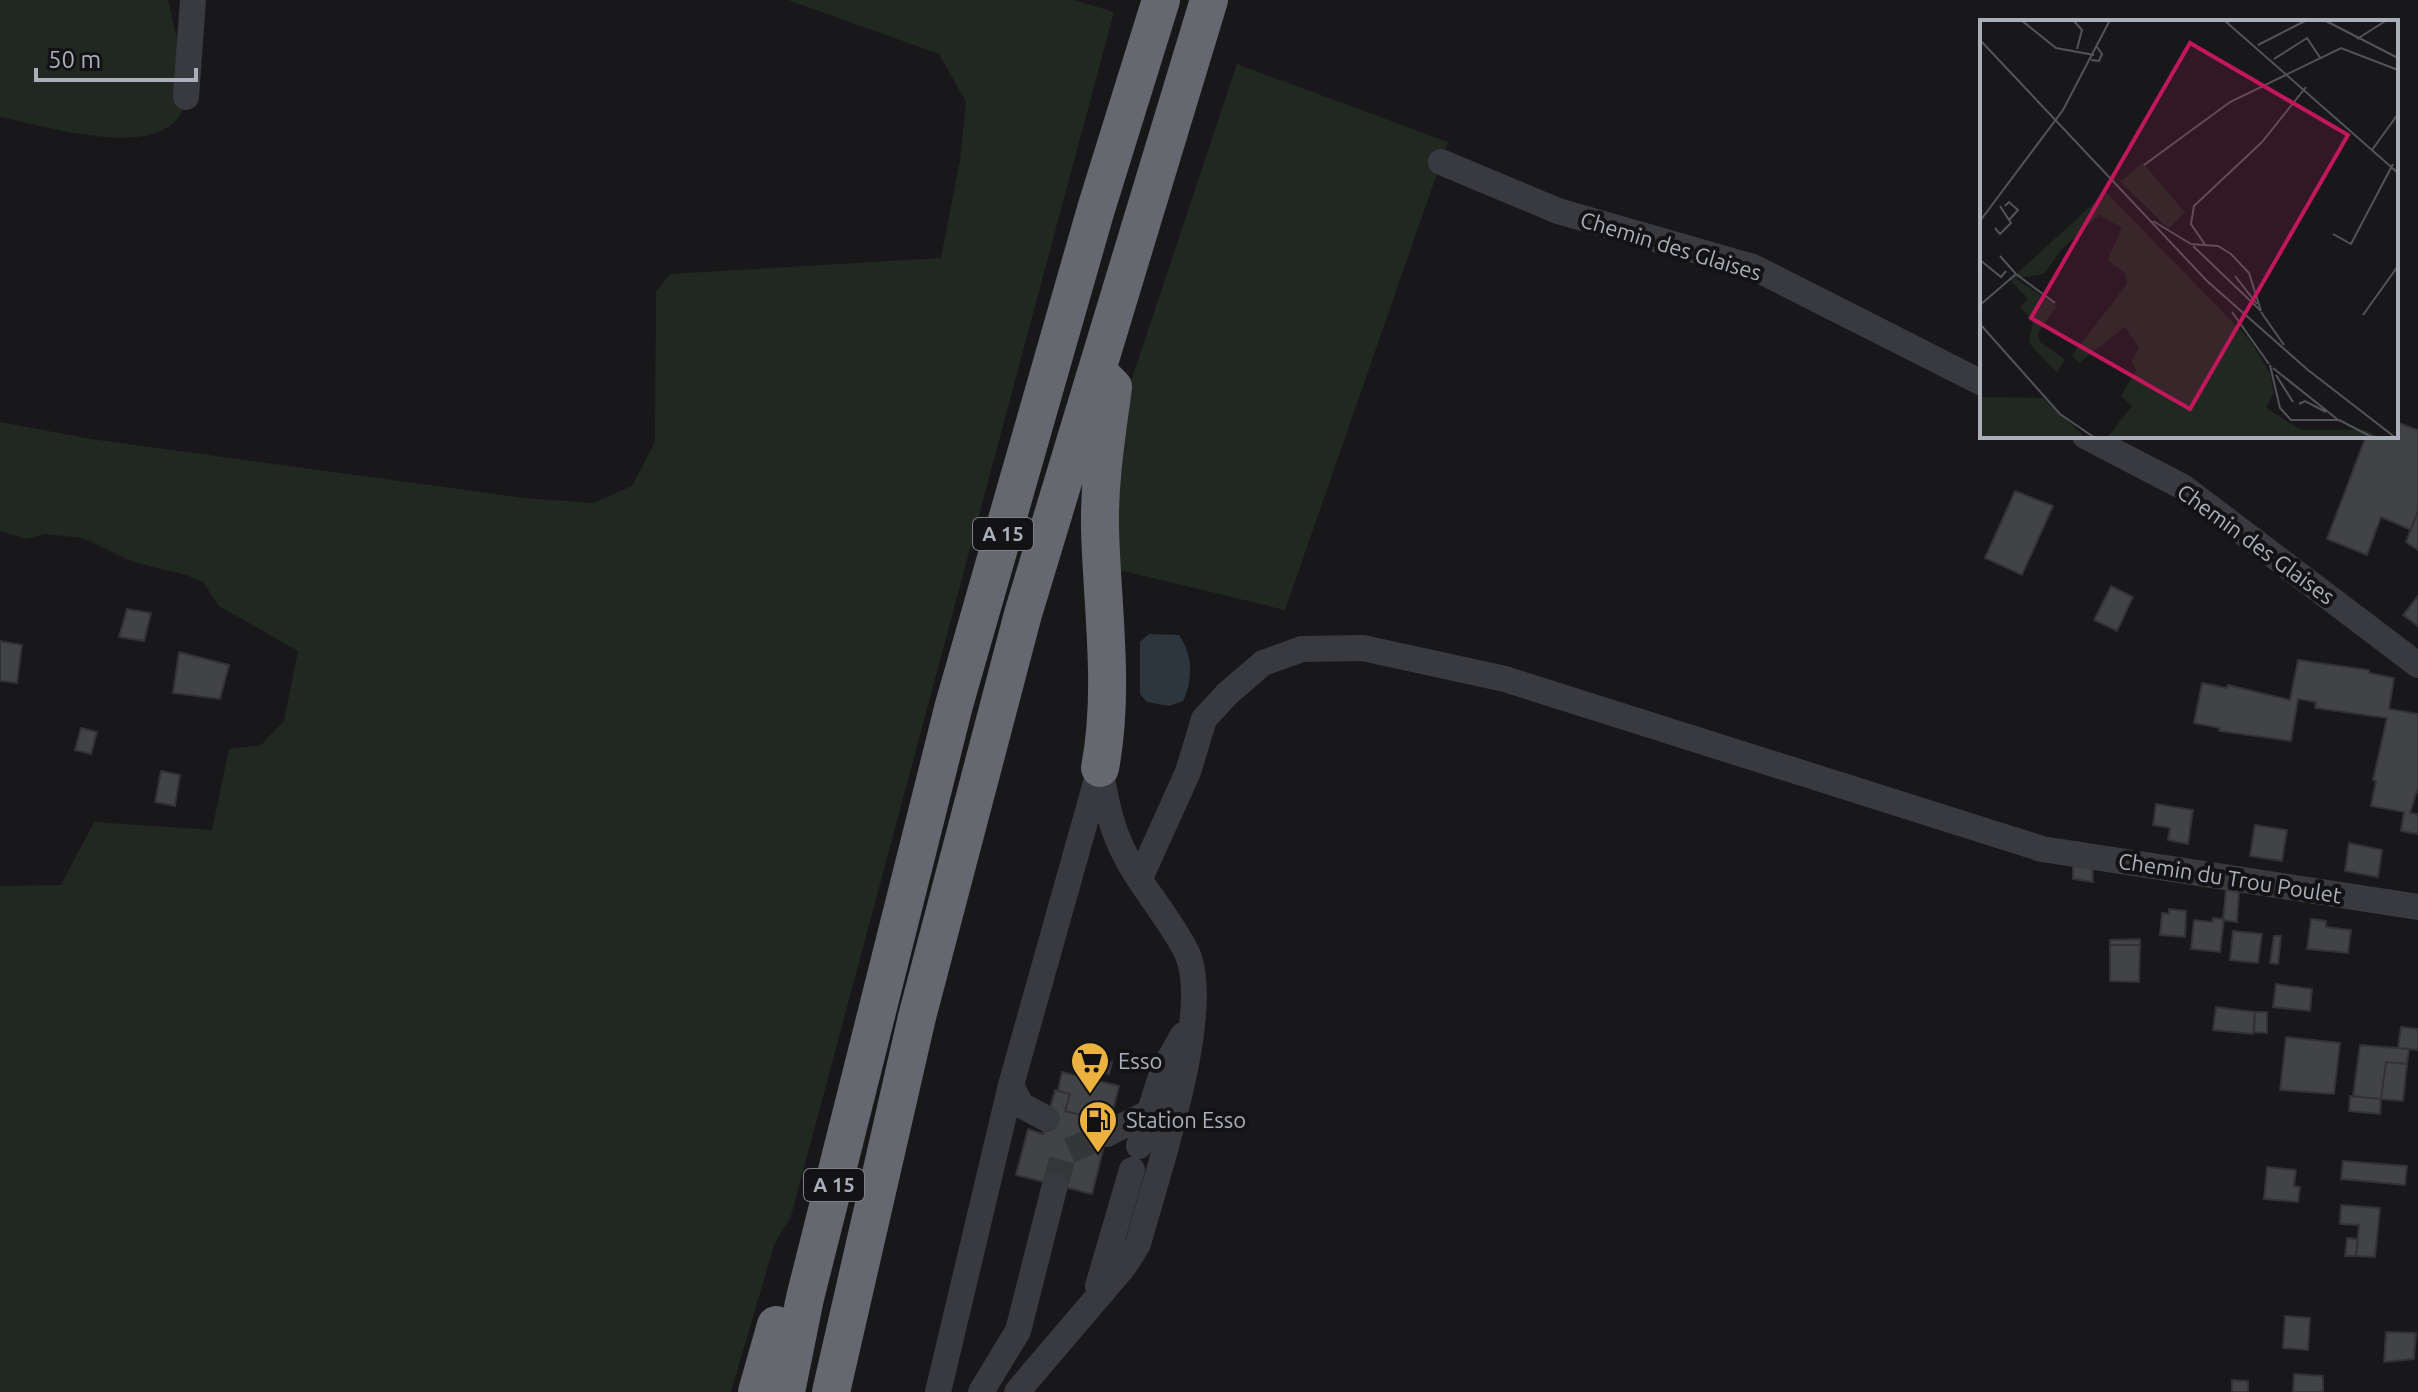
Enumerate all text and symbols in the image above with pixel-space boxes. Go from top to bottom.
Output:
inset map [1980,20,2398,438]
scale bar [36,32,196,82]
text: 50 m [48,46,101,73]
street label: Chemin des Glaises [1578,206,1765,285]
street label: Chemin des Glaises [2173,478,2340,609]
road number: A 15 [973,518,1033,550]
street label: Chemin du Trou Poulet [2117,848,2344,908]
supermarket icon: Esso [1069,1040,1111,1095]
place label: Esso [1118,1048,1162,1073]
fuel station icon: Station Esso [1077,1099,1119,1154]
place label: Station Esso [1126,1107,1246,1132]
road number: A 15 [804,1169,864,1201]

